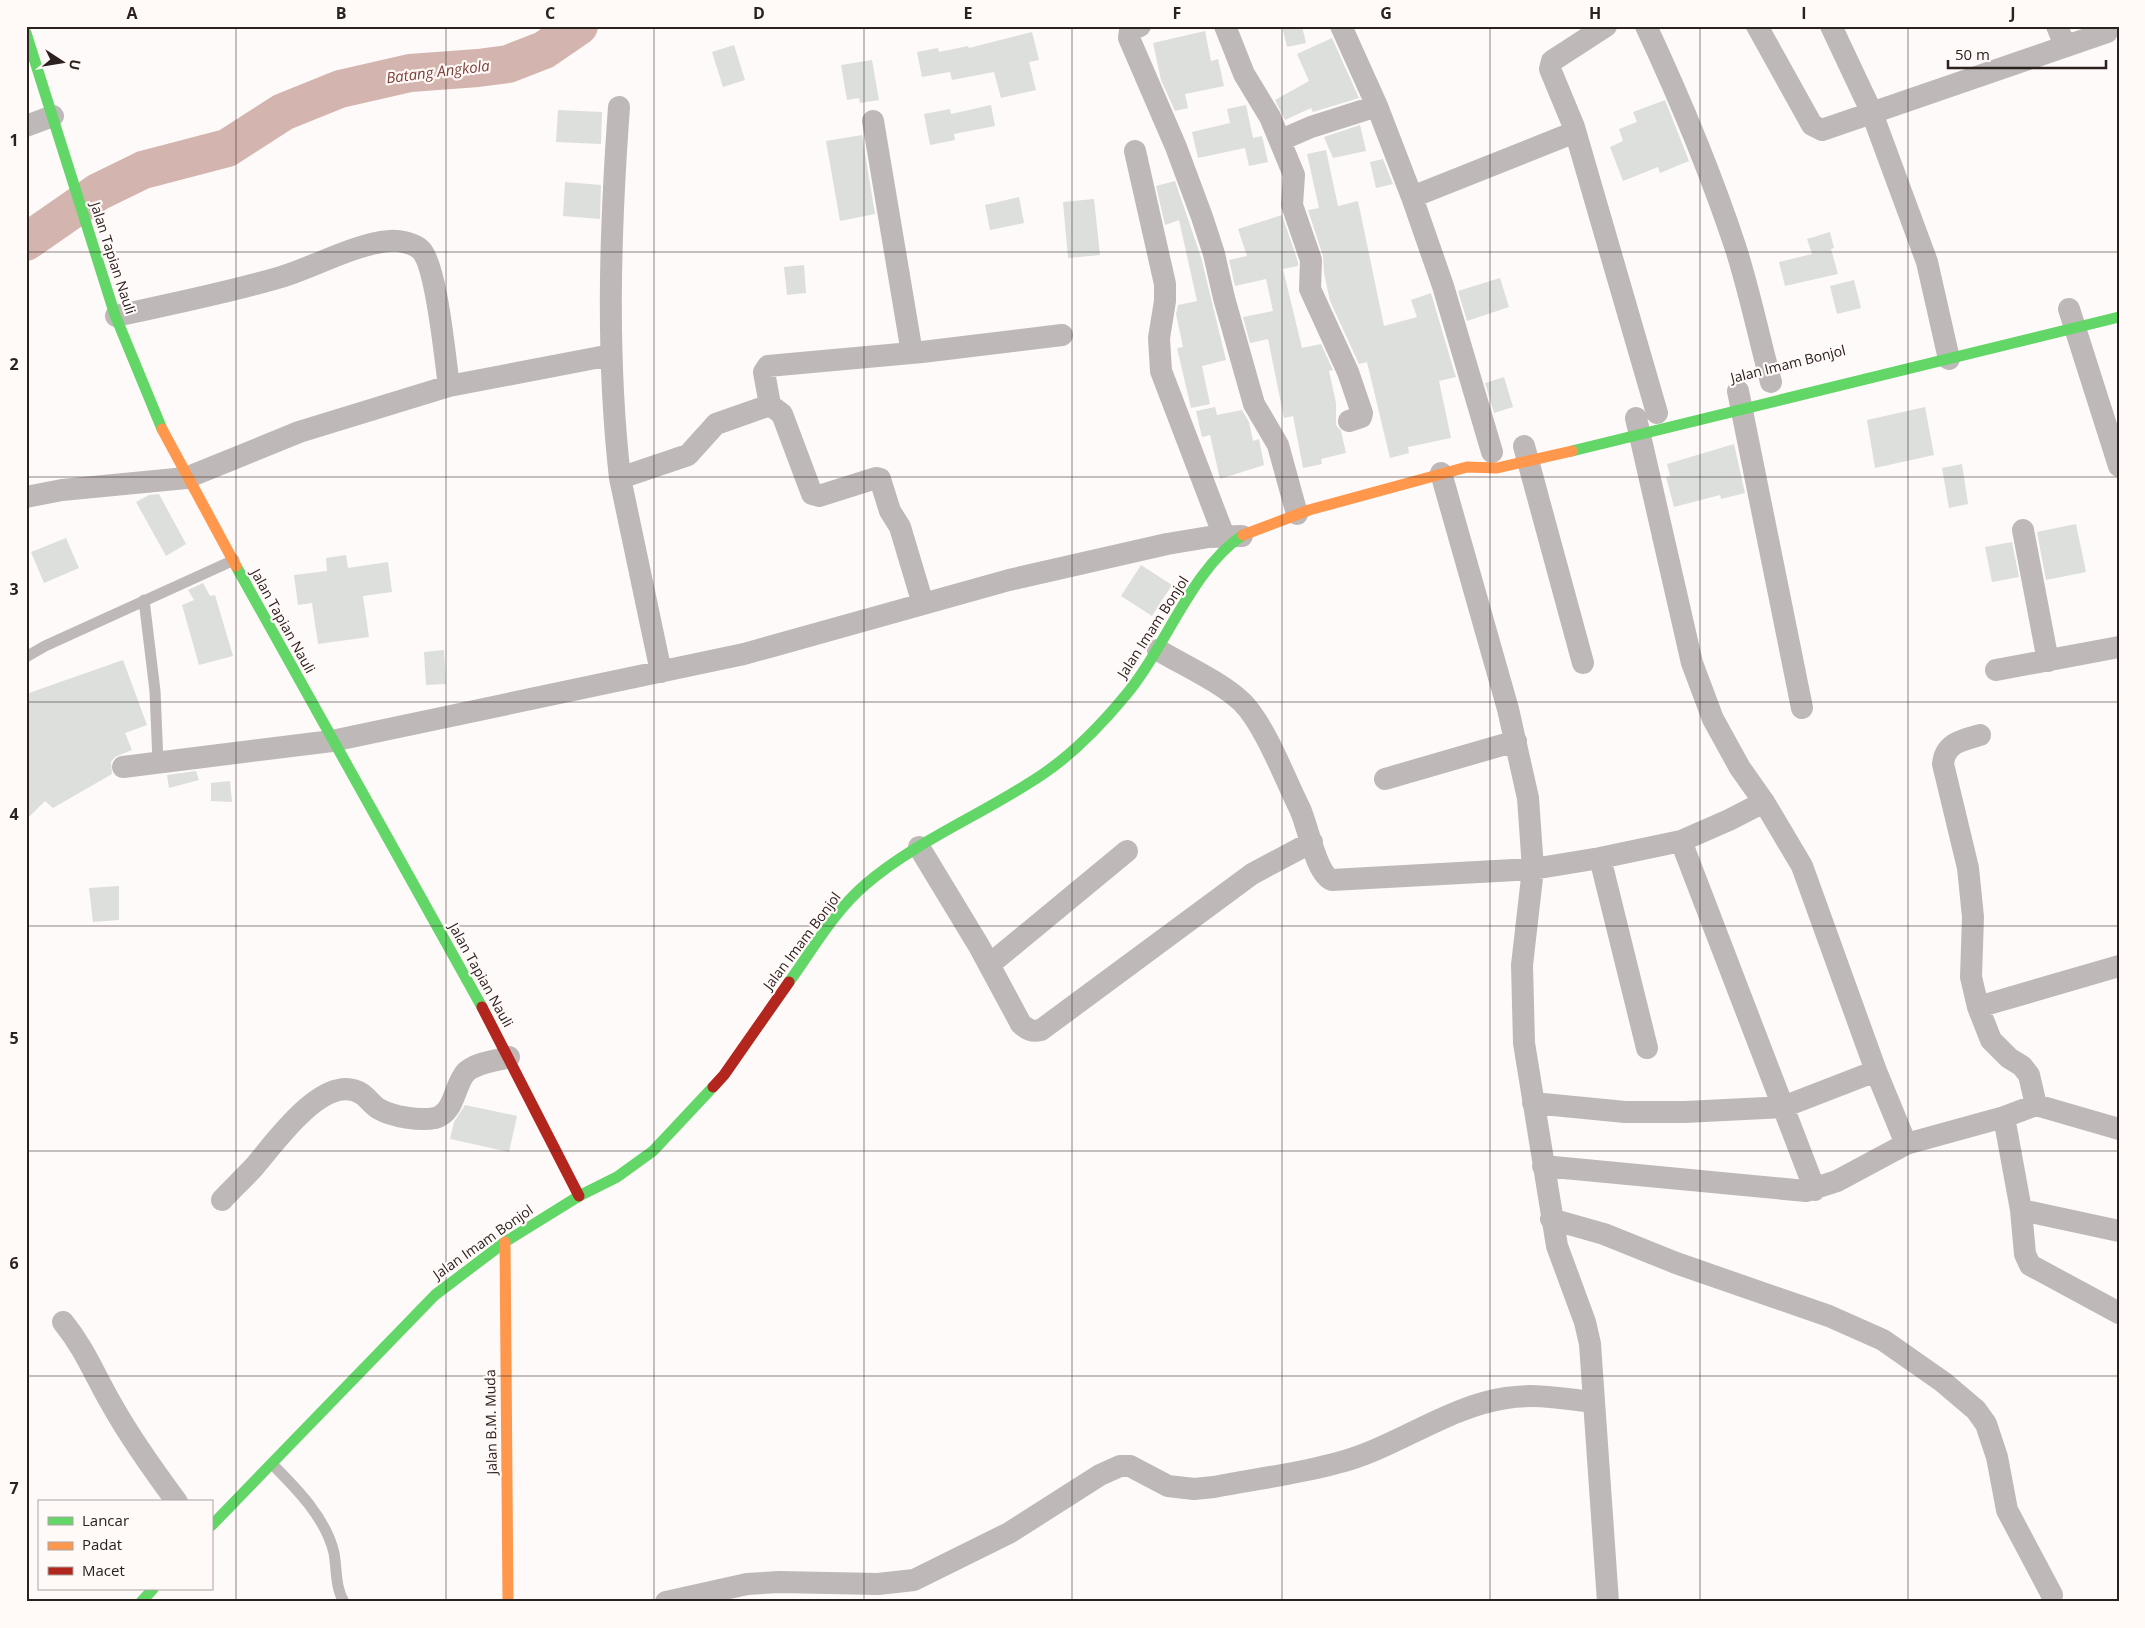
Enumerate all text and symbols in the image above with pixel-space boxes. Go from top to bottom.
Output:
text: A [126,2,138,24]
text: B [336,2,346,24]
text: C [545,2,555,24]
text: D [753,2,765,24]
text: E [964,2,973,24]
text: F [1173,2,1181,24]
text: G [1380,2,1392,24]
text: H [1589,2,1601,24]
text: I [1801,2,1807,24]
text: J [2008,2,2016,24]
north arrow [38,38,88,88]
scale bar [1948,38,2105,70]
text: 50 m [1955,44,1990,64]
water label: Batang Angkola [385,55,491,87]
text: U [65,58,86,72]
text: 1 [9,129,19,151]
street label: Jalan Tapian Nauli [86,198,141,316]
street label: Jalan Imam Bonjol [1726,340,1847,387]
text: 2 [9,353,19,375]
street label: Jalan Tapian Nauli [246,563,320,676]
street label: Jalan Imam Bonjol [1111,572,1193,683]
text: 3 [9,578,19,600]
text: 4 [9,803,19,825]
street label: Jalan Imam Bonjol [757,888,845,995]
street label: Jalan Tapian Nauli [444,917,518,1030]
text: 5 [9,1027,19,1049]
street label: Jalan Imam Bonjol [427,1200,536,1284]
text: 6 [9,1252,19,1274]
street label: Jalan B.M. Muda [480,1369,501,1477]
text: 7 [9,1477,19,1499]
legend [38,1500,212,1590]
text: Lancar [82,1510,129,1530]
text: Padat [82,1534,122,1554]
text: Macet [82,1560,125,1580]

